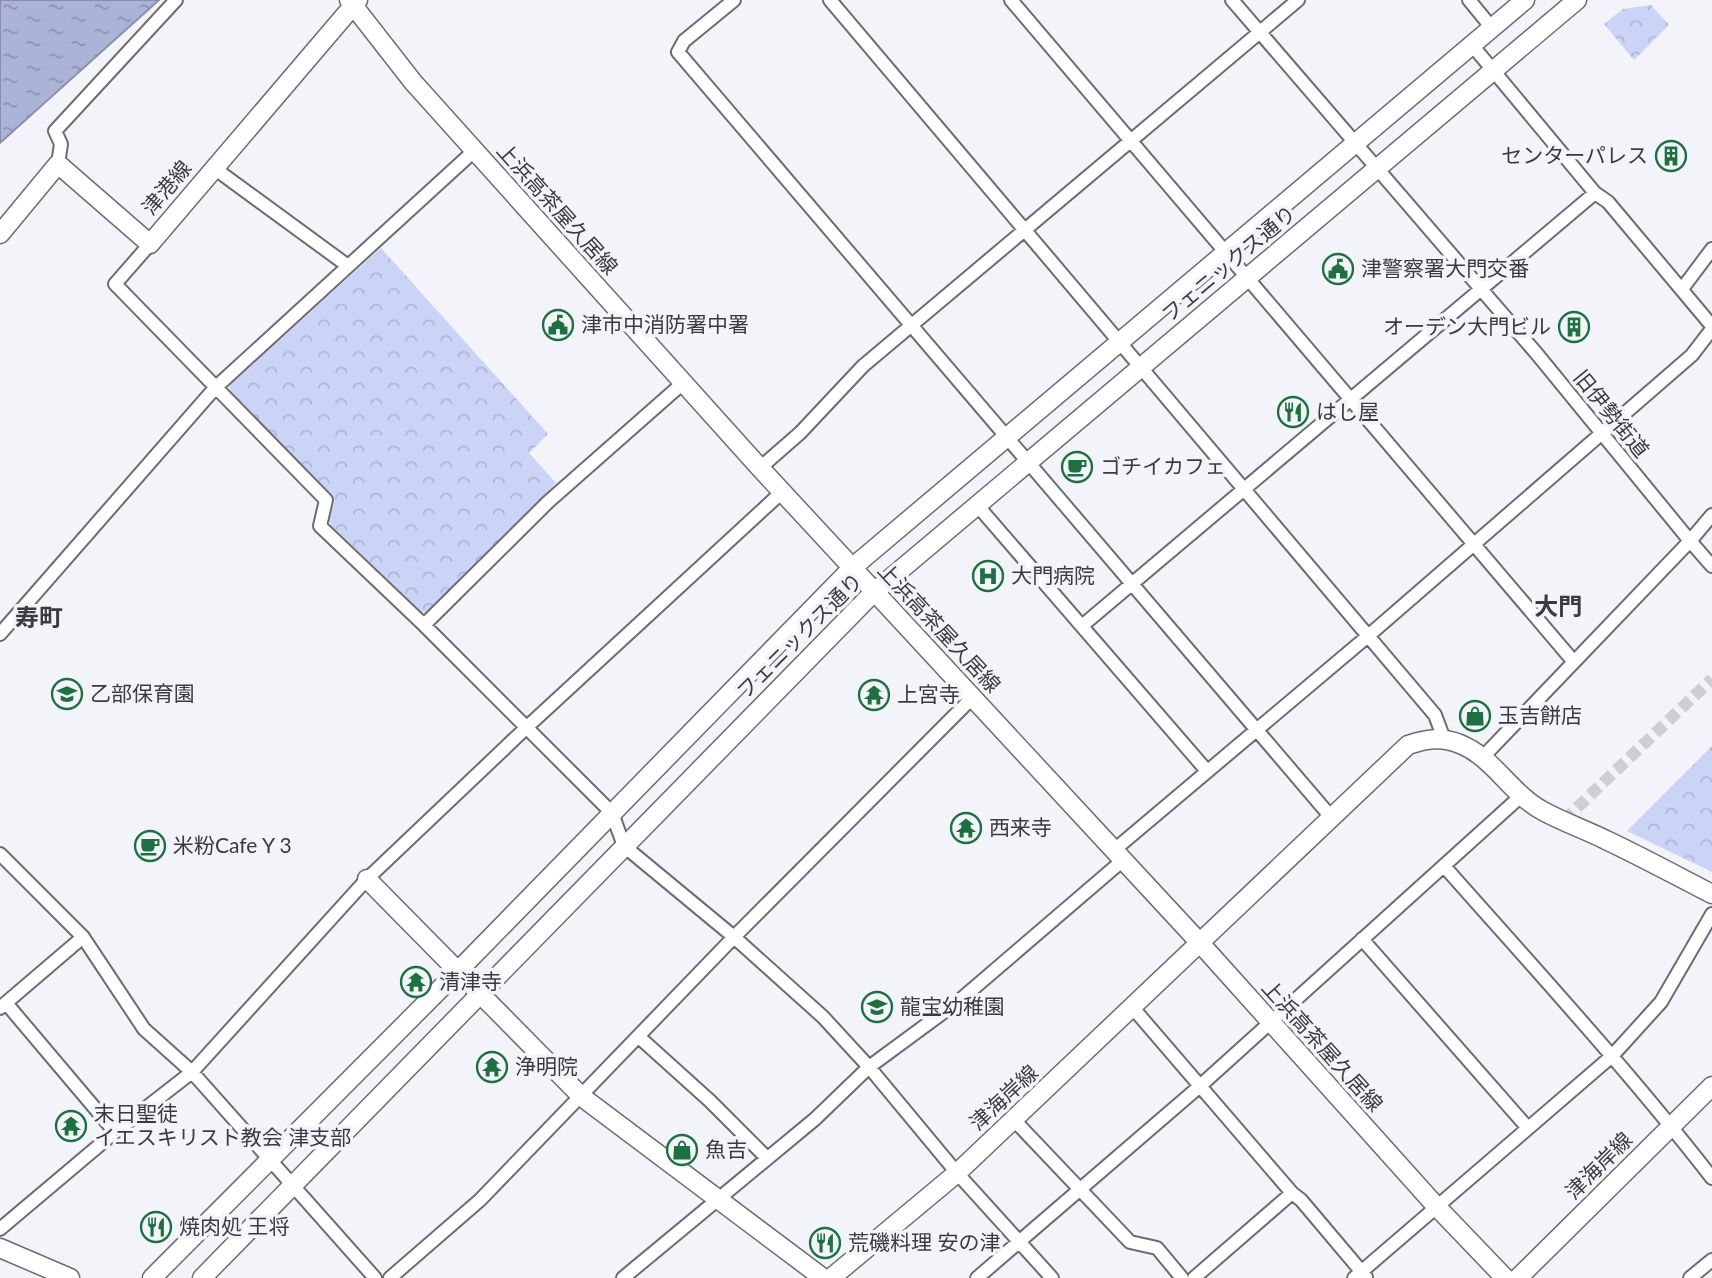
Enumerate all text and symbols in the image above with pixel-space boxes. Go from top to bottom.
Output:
street label: 上浜高茶屋久居線 [493,137,624,279]
building icon: センターパレス [1654,139,1688,173]
place label: センターパレス [1501,142,1648,167]
street label: 津港線 [136,155,196,219]
street label: フェニックス通り [1156,199,1300,326]
public building icon: 津警察署大門交番 [1321,252,1355,286]
place label: 津警察署大門交番 [1361,255,1529,280]
public building icon: 津市中消防署中署 [541,308,575,342]
building icon: オーデン大門ビル [1557,310,1591,344]
place label: 津市中消防署中署 [581,311,749,336]
place label: オーデン大門ビル [1383,313,1551,338]
street label: 旧伊勢街道 [1569,364,1655,462]
restaurant icon: はし屋 [1276,395,1310,429]
place label: はし屋 [1316,398,1379,423]
cafe icon: ゴチイカフェ [1060,450,1094,484]
place label: ゴチイカフェ [1100,453,1226,478]
street label: 上浜高茶屋久居線 [874,557,1007,697]
hospital icon: 大門病院 [971,559,1005,593]
place label: 大門病院 [1011,562,1095,587]
street label: フェニックス通り [731,567,867,703]
district label: 大門 [1534,591,1582,620]
district label: 寿町 [15,602,63,631]
school or university icon: 乙部保育園 [50,677,84,711]
temple icon: 上宮寺 [857,678,891,712]
place label: 乙部保育園 [90,680,195,705]
place label: 上宮寺 [897,681,960,706]
shop icon: 玉吉餅店 [1458,699,1492,733]
place label: 玉吉餅店 [1498,702,1582,727]
temple icon: 西来寺 [949,811,983,845]
place label: 西来寺 [989,814,1052,839]
cafe icon: 米粉Cafe Y 3 [133,829,167,863]
place label: 米粉Cafe Y 3 [173,832,292,857]
temple icon: 清津寺 [399,965,433,999]
place label: 清津寺 [439,968,502,993]
street label: 上浜高茶屋久居線 [1258,974,1389,1116]
school or university icon: 龍宝幼稚園 [860,990,894,1024]
place label: 龍宝幼稚園 [900,993,1005,1018]
temple icon: 浄明院 [475,1050,509,1084]
place label: 浄明院 [515,1053,578,1078]
street label: 津海岸線 [964,1059,1042,1135]
place label: 末日聖徒 イエスキリスト教会 津支部 [94,1100,351,1149]
temple icon: 末日聖徒 イエスキリスト教会 津支部 [54,1109,88,1143]
street label: 津海岸線 [1559,1126,1636,1203]
shop icon: 魚吉 [665,1133,699,1167]
place label: 魚吉 [705,1136,747,1161]
restaurant icon: 焼肉処 王将 [139,1210,173,1244]
place label: 焼肉処 王将 [179,1213,289,1238]
restaurant icon: 荒磯料理 安の津 [808,1226,842,1260]
place label: 荒磯料理 安の津 [848,1229,1000,1254]

